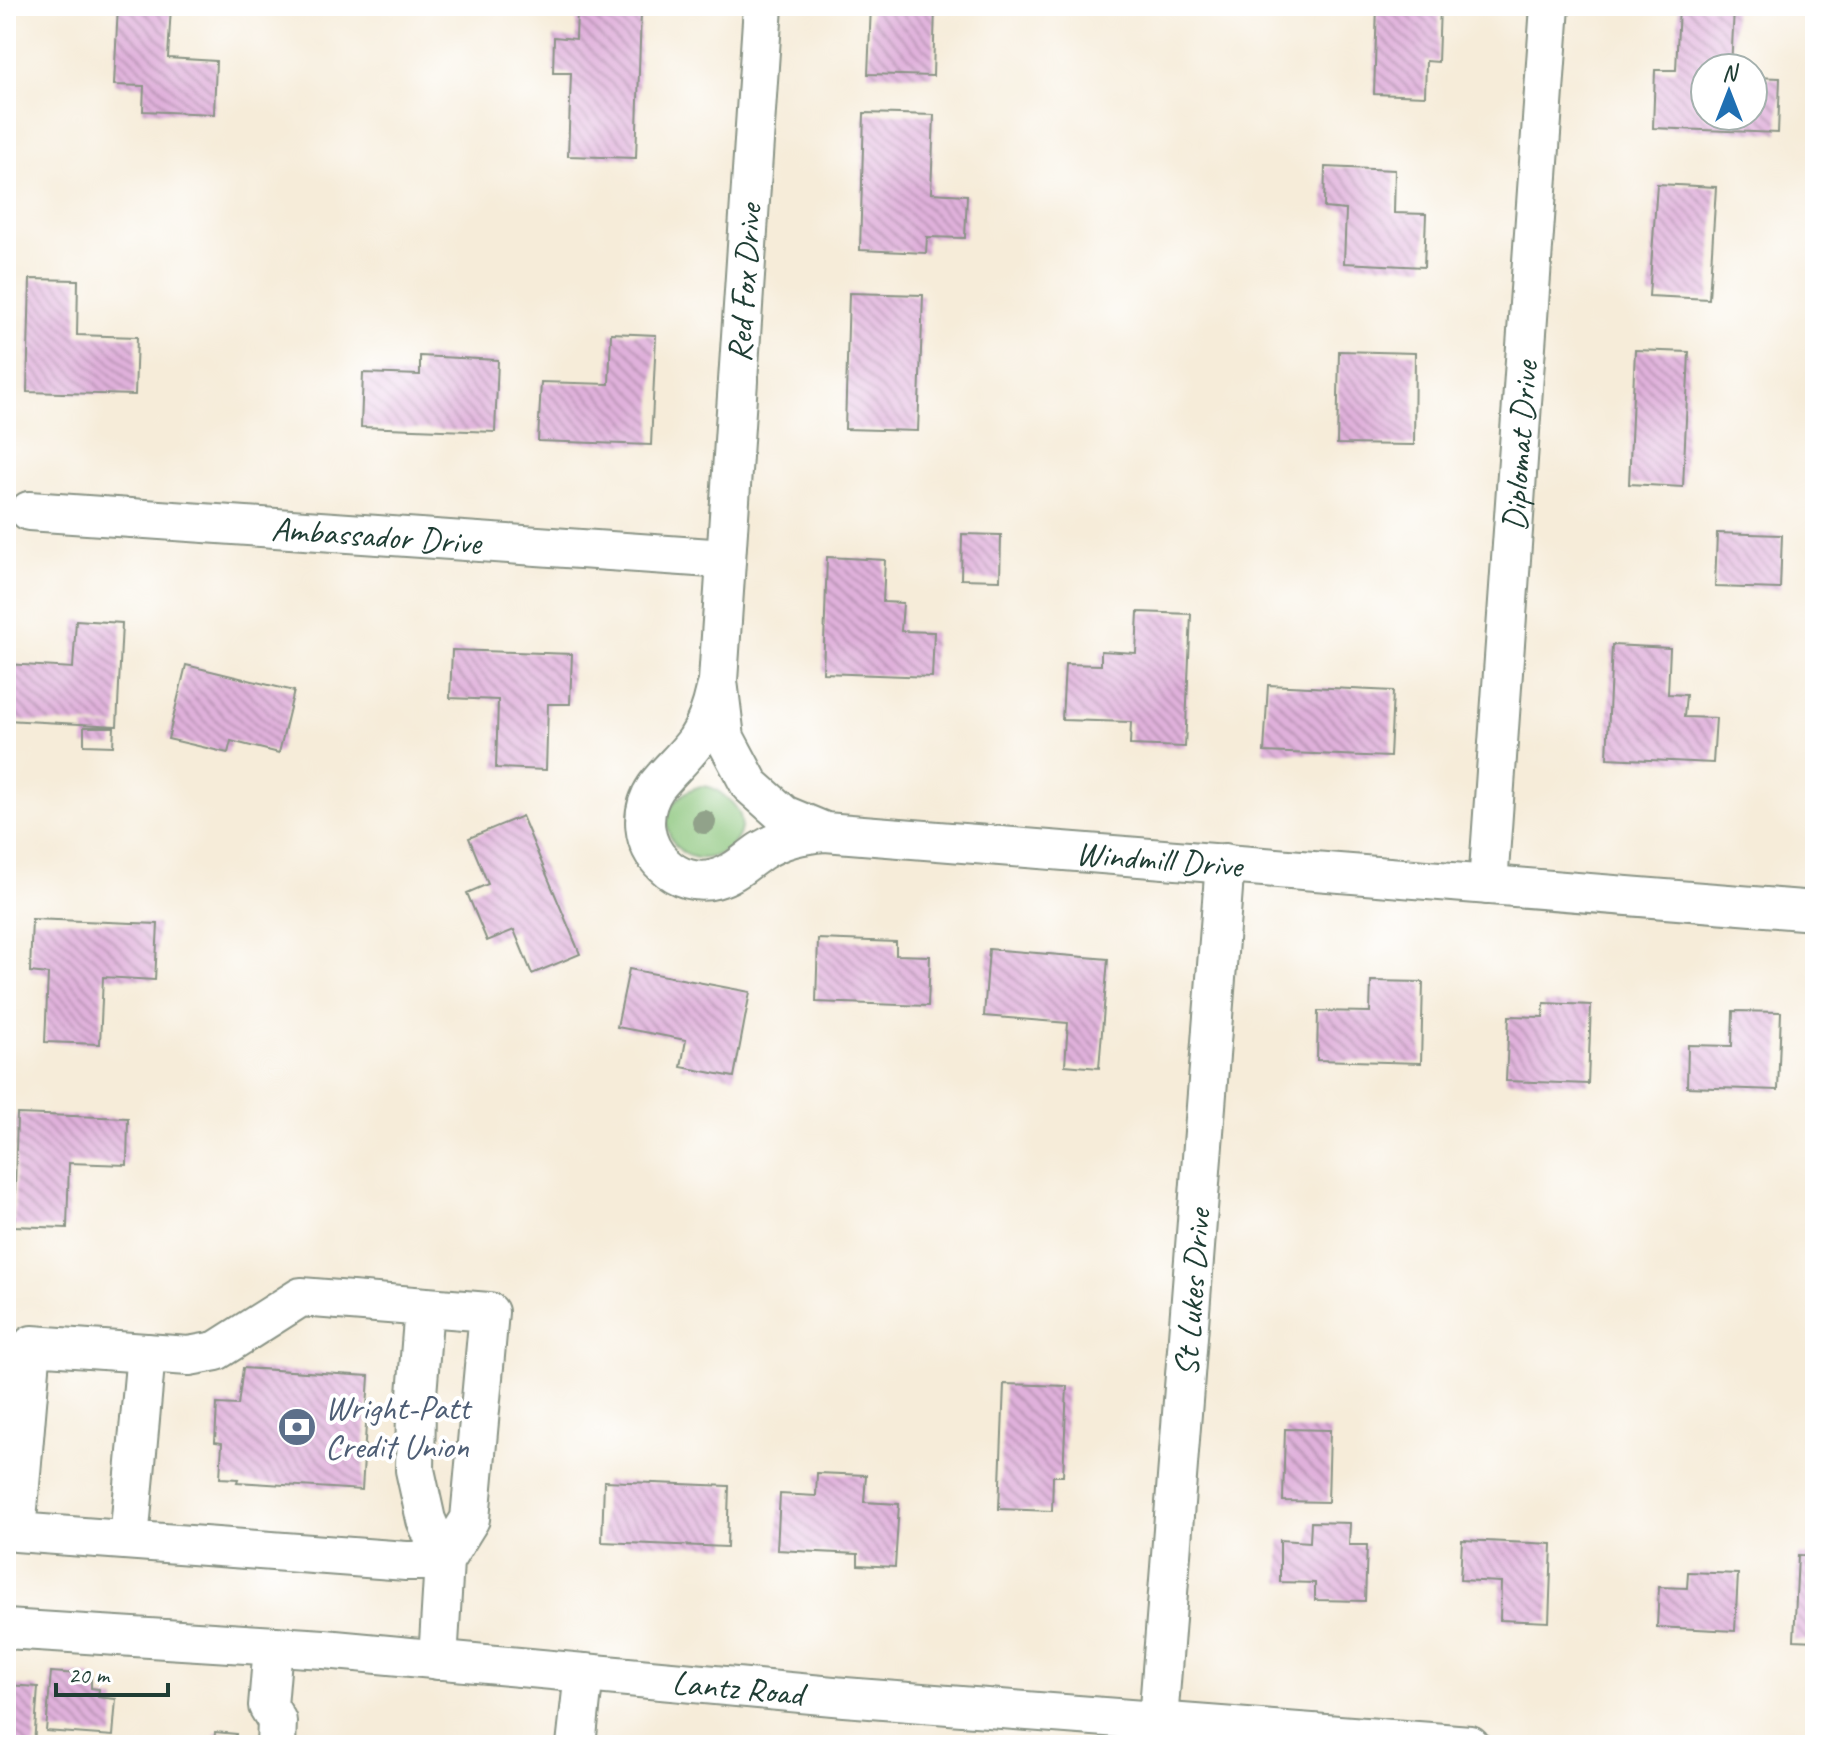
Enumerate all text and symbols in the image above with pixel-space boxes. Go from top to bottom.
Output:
north arrow [1689,52,1769,132]
text: N [1722,59,1739,87]
street label: Red Fox Drive [717,200,771,363]
street label: Diplomat Drive [1492,358,1547,533]
street label: Ambassador Drive [270,506,484,564]
street label: Windmill Drive [1074,831,1247,887]
street label: St Lukes Drive [1163,1204,1220,1378]
place label: Wright-Patt Credit Union [325,1386,474,1468]
bank icon: Wright-Patt Credit Union [276,1406,318,1448]
scale bar [56,1647,168,1697]
text: 20 m [68,1660,111,1690]
street label: Lantz Road [670,1660,809,1715]

